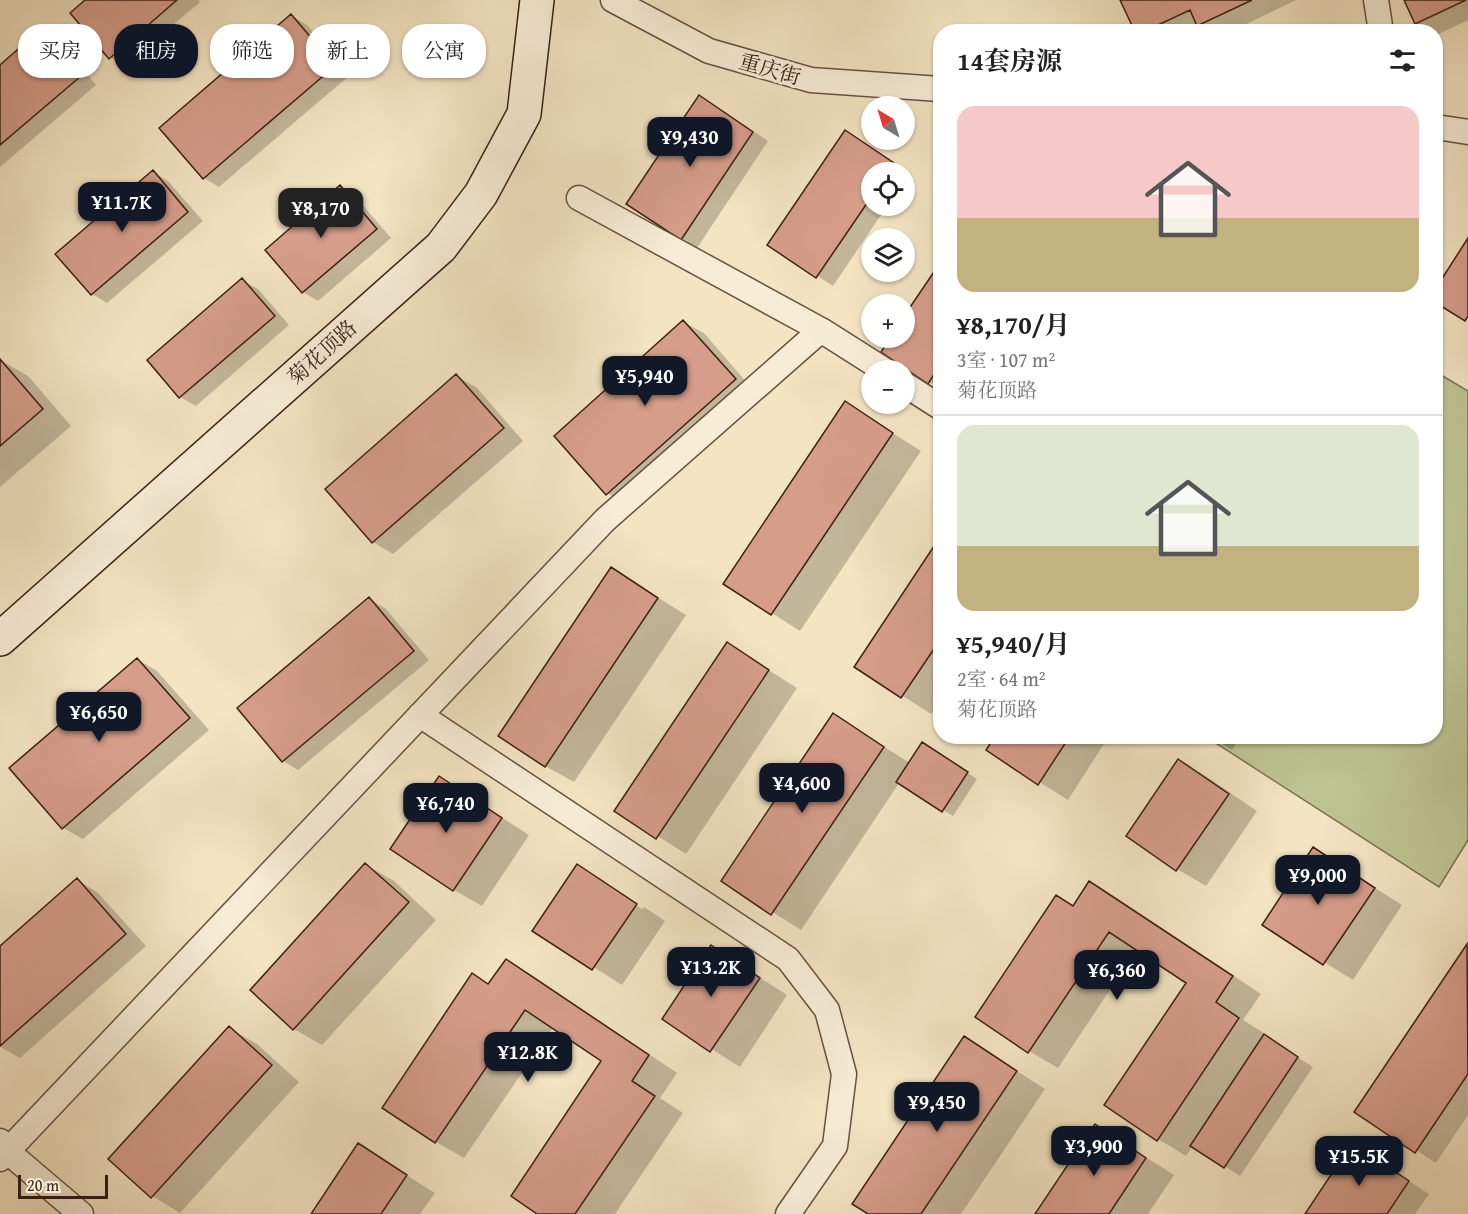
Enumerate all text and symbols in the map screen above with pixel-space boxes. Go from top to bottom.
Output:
chip: 买房 [18,24,102,78]
chip: 租房 [114,24,198,78]
chip: 筛选 [210,24,294,78]
chip: 新上 [306,24,390,78]
chip: 公寓 [402,24,486,78]
text: 14套房源 [957,41,1062,80]
icon: filters [1386,44,1419,77]
street label: 重庆街 [735,45,805,93]
north arrow [861,96,915,150]
map controls [861,96,915,414]
pin: ¥9,430 [641,117,739,168]
text: ¥9,430 [661,122,719,151]
icon: home [1134,145,1242,253]
button: locate [861,162,915,216]
pin: ¥11.7K [73,182,171,233]
text: ¥11.7K [92,187,152,216]
pin: ¥8,170 [272,188,370,239]
text: ¥8,170 [292,193,350,222]
button: layers [861,228,915,282]
button: + [861,294,915,348]
text: ¥8,170/月 [957,305,1070,344]
street label: 菊花顶路 [280,312,364,392]
text: 3室 · 107 m² [957,345,1055,374]
pin: ¥5,940 [596,356,694,407]
button: − [861,360,915,414]
text: ¥5,940 [616,361,674,390]
text: 菊花顶路 [957,375,1037,404]
icon: home [1134,464,1242,572]
text: ¥5,940/月 [957,624,1070,663]
text: 2室 · 64 m² [957,664,1046,693]
pin: ¥6,650 [50,692,148,743]
text: 菊花顶路 [957,694,1037,723]
text: ¥6,650 [70,697,128,726]
pin: ¥4,600 [753,763,851,814]
text: ¥4,600 [773,768,831,797]
pin: ¥6,740 [397,783,495,834]
text: ¥6,740 [417,788,475,817]
pin: ¥9,000 [1269,855,1367,906]
text: ¥9,000 [1289,860,1347,889]
pin: ¥13.2K [662,947,760,998]
pin: ¥6,360 [1068,950,1166,1001]
text: ¥13.2K [681,952,741,981]
text: ¥6,360 [1088,955,1146,984]
pin: ¥12.8K [479,1032,577,1083]
text: ¥12.8K [498,1037,558,1066]
pin: ¥9,450 [888,1082,986,1133]
text: ¥9,450 [908,1087,966,1116]
pin: ¥3,900 [1045,1126,1143,1177]
text: ¥3,900 [1065,1131,1123,1160]
pin: ¥15.5K [1310,1136,1408,1187]
text: ¥15.5K [1329,1141,1389,1170]
scale bar [18,1172,108,1200]
text: 20 m [27,1173,59,1197]

